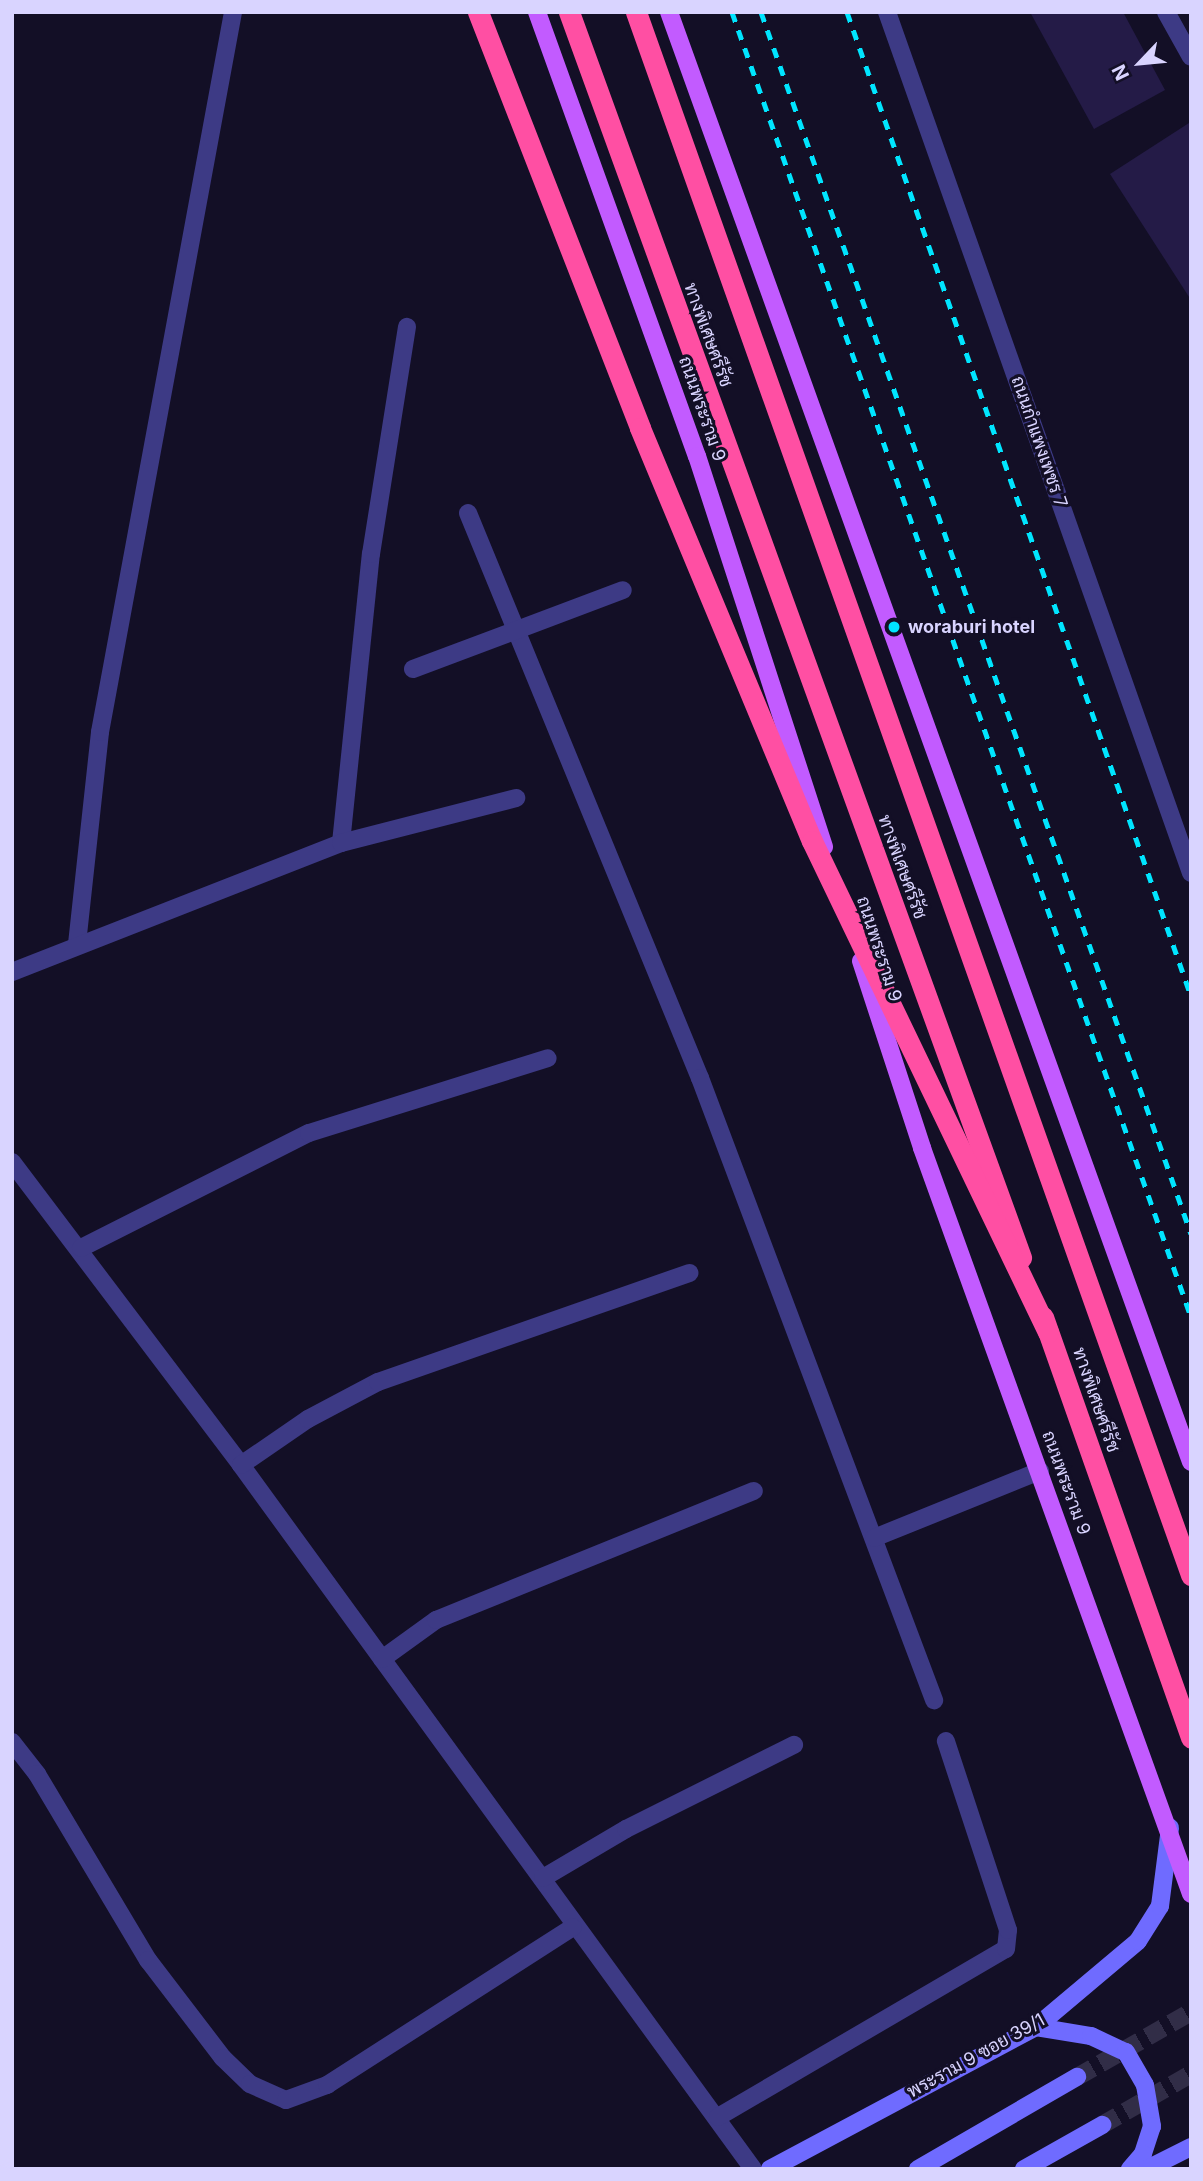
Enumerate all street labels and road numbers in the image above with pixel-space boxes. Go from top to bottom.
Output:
street label: ทางพิเศษศรีรัช [679,280,737,390]
street label: ถนนพระราม 9 [674,354,730,464]
street label: ถนนกำแพงเพชร 7 [1006,374,1072,510]
street label: ทางพิเศษศรีรัช [873,812,931,922]
street label: ถนนพระราม 9 [852,894,906,1004]
street label: ทางพิเศษศรีรัช [1068,1345,1124,1455]
street label: ถนนพระราม 9 [1037,1428,1095,1538]
street label: พระราม 9 ซอย 39/1 [903,2009,1049,2103]

